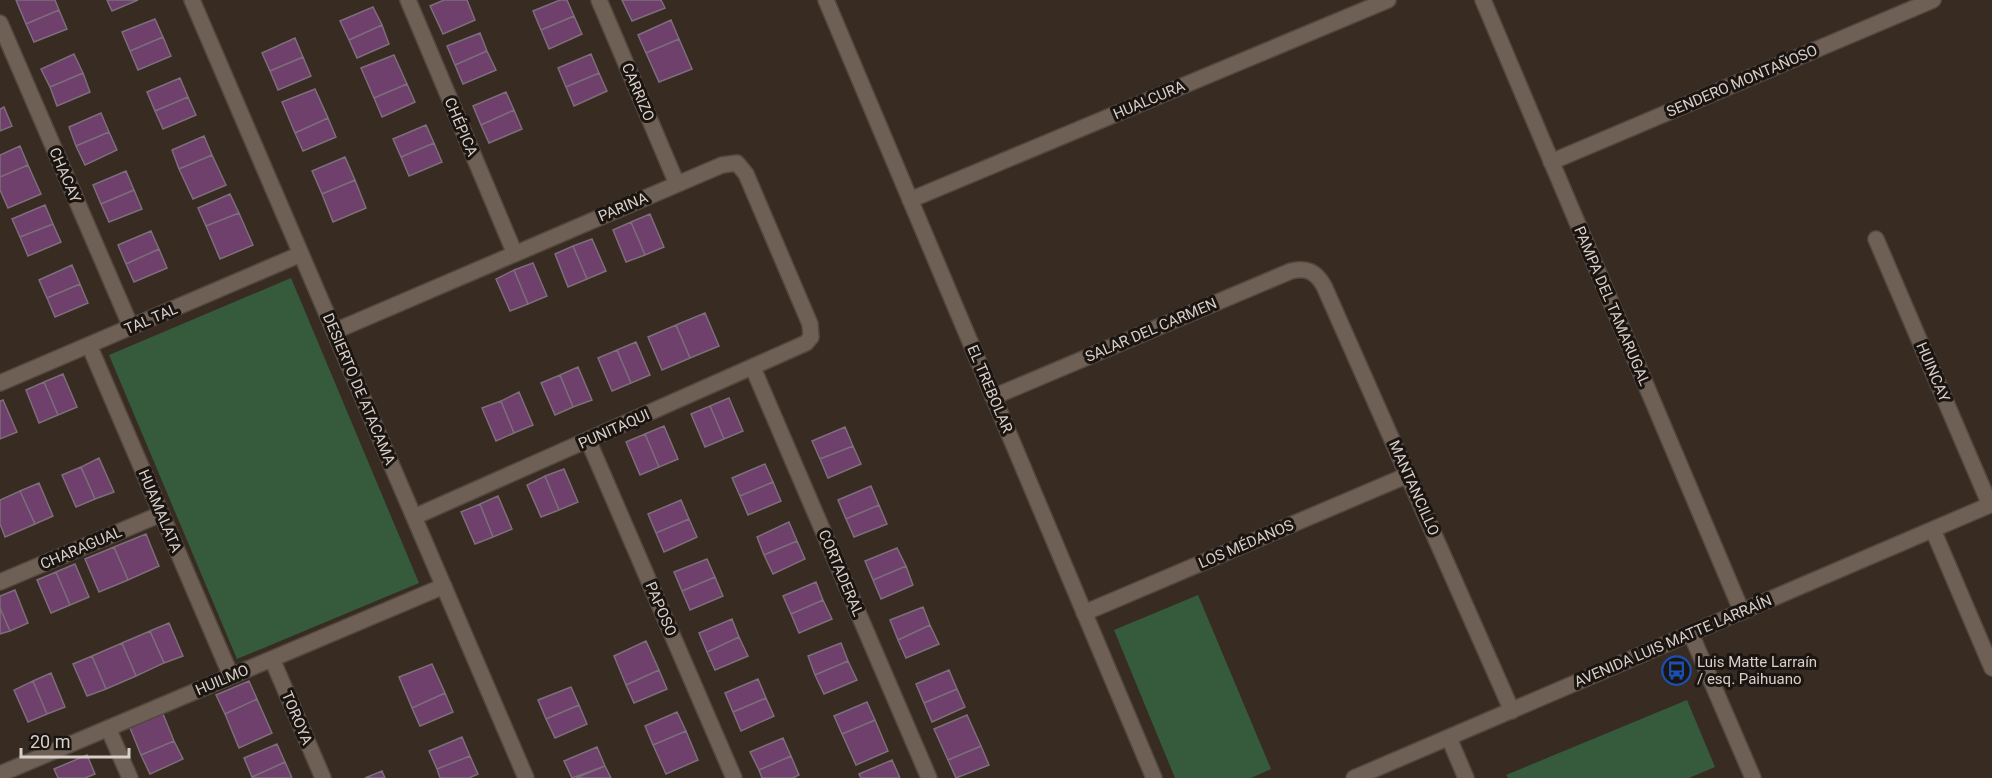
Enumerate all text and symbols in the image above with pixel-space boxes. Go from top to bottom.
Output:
street label: SENDERO MONTAÑOSO [1664,41,1820,121]
street label: CARRIZO [618,60,658,124]
street label: HUALCURA [1110,77,1188,123]
street label: CHÉPICA [441,95,481,159]
street label: CHACAY [45,145,85,205]
street label: PARINA [595,188,651,225]
street label: PAMPA DEL TAMARUGAL [1570,224,1654,388]
street label: SALAR DEL CARMEN [1083,294,1219,366]
street label: TAL TAL [122,300,180,338]
street label: DESIERTO DE ATACAMA [319,311,399,468]
street label: HUINCAY [1912,339,1954,405]
street label: EL TREBOLAR [963,342,1017,436]
street label: PUNITAQUI [576,405,652,453]
street label: MANTANCILLO [1385,438,1443,538]
street label: HUAMALATA [134,467,186,555]
street label: LOS MÉDANOS [1196,516,1296,572]
street label: CHARAGUAL [37,523,125,573]
street label: CORTADERAL [815,527,867,619]
street label: PAPOSO [642,579,680,639]
street label: AVENIDA LUIS MATTE LARRAÍN [1572,591,1774,691]
place label: Luis Matte Larraín / esq. Paihuano [1697,653,1817,688]
bus stop icon: Luis Matte Larraín / esq. Paihuano [1660,655,1692,687]
street label: HUILMO [193,661,251,699]
street label: TOROYA [278,689,316,748]
scale bar [21,721,129,759]
text: 20 m [30,731,70,752]

